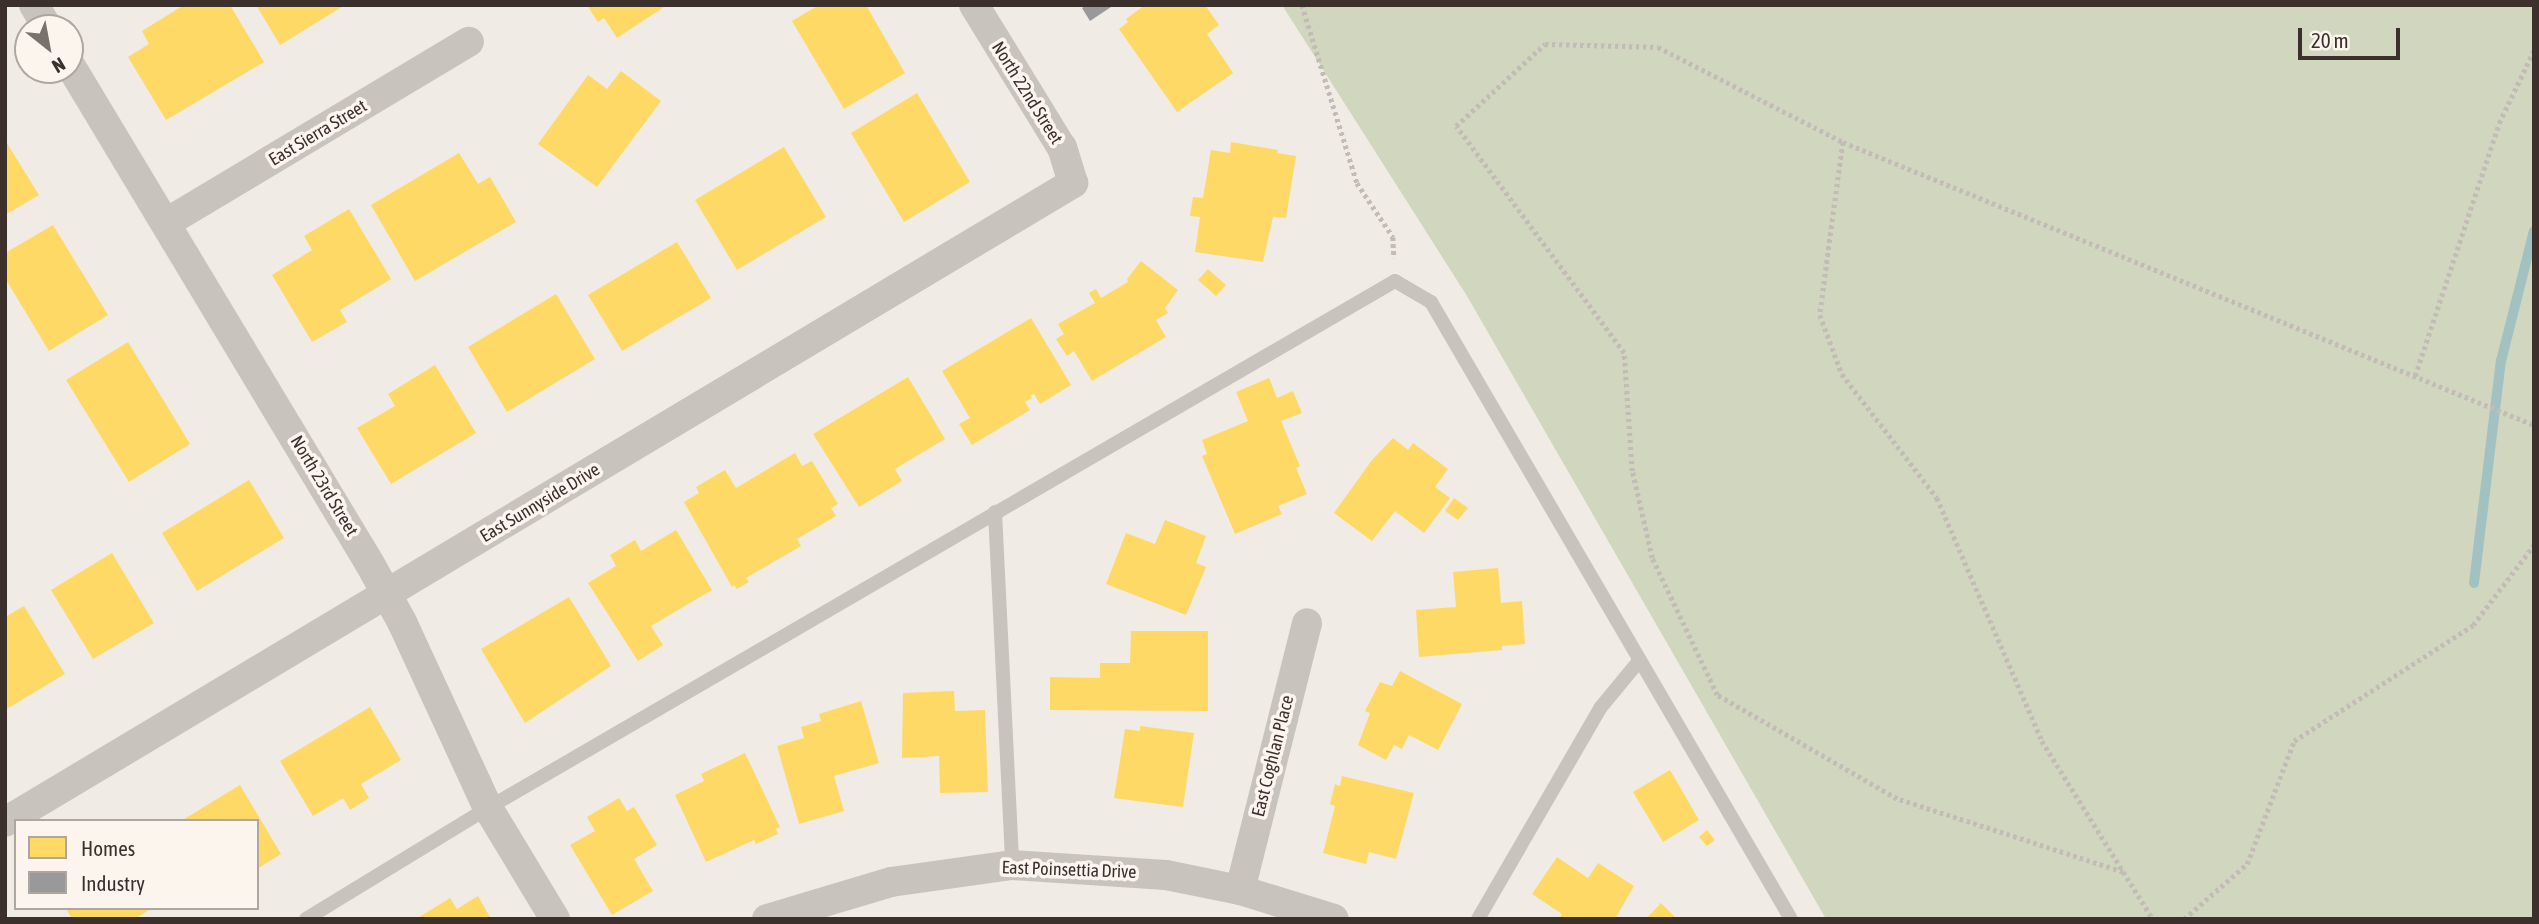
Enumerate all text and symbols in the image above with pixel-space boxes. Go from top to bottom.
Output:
north arrow [14,14,84,84]
scale bar [2301,14,2402,58]
text: 20 m [2311,28,2349,52]
street label: North 22nd Street [987,38,1067,148]
text: N [48,53,69,78]
street label: East Sierra Street [265,95,371,171]
street label: North 23rd Street [286,432,362,540]
street label: East Sunnyside Drive [476,459,604,547]
street label: East Coghlan Place [1247,693,1299,819]
legend [14,819,259,910]
text: Homes [81,836,135,860]
street label: East Poinsettia Drive [1001,857,1137,883]
text: Industry [81,871,145,895]

